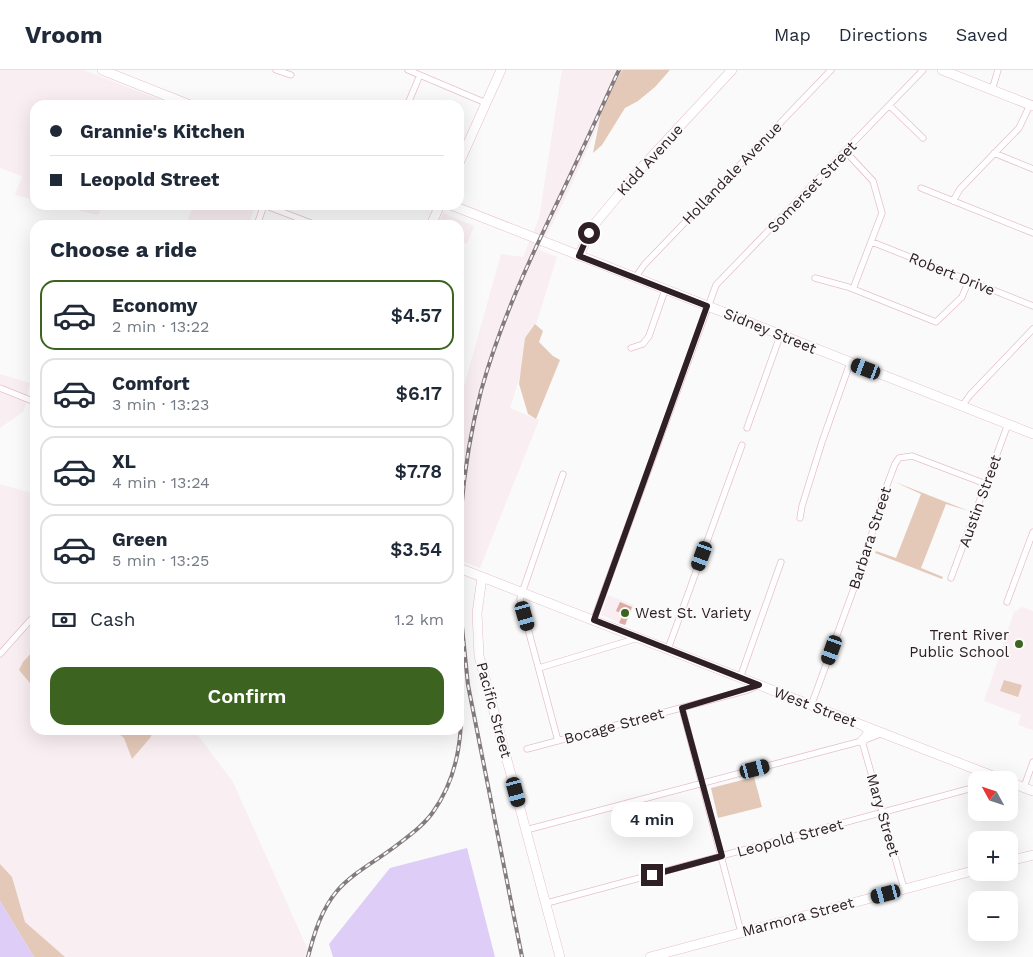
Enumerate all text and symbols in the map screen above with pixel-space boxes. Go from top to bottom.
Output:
text: Vroom [25,21,103,49]
text: Map [774,24,811,45]
text: Directions [839,24,928,45]
text: Saved [956,24,1008,45]
street label: Hollandale Avenue [678,118,786,228]
text: Grannie's Kitchen [80,120,245,143]
street label: Kidd Avenue [613,120,687,200]
street label: Somerset Street [764,137,861,237]
text: Leopold Street [80,168,219,191]
route start [578,222,600,244]
text: Choose a ride [50,237,197,262]
street label: Robert Drive [906,249,998,299]
icon: car [52,293,97,338]
text: Economy [112,294,197,317]
text: $4.57 [391,304,442,327]
street label: Sidney Street [721,304,820,358]
text: 2 min · 13:22 [112,317,209,336]
car [849,357,882,381]
icon: car [52,371,97,416]
text: Comfort [112,372,190,395]
text: $6.17 [396,382,442,405]
text: 3 min · 13:23 [112,395,209,414]
icon: car [52,449,97,494]
text: XL [112,450,136,473]
street label: Austin Street [955,452,1005,550]
text: $7.78 [395,460,442,483]
text: 4 min · 13:24 [112,473,210,492]
street label: Barbara Street [845,484,895,591]
icon: car [52,527,97,572]
text: Green [112,528,168,551]
text: $3.54 [390,538,442,561]
car [689,539,714,573]
text: 5 min · 13:25 [112,551,209,570]
car [513,600,536,632]
place label: West St. Variety [635,604,751,622]
icon: cash [50,606,78,634]
marker: West St. Variety [619,607,631,619]
text: Cash [90,608,136,631]
text: 1.2 km [394,610,444,629]
place label: Trent River Public School [909,626,1009,661]
car [819,633,844,667]
marker: Trent River Public School [1013,638,1025,650]
street label: Pacific Street [473,660,516,761]
button: Confirm [50,667,444,725]
street label: West Street [771,683,860,731]
street label: Bocage Street [562,704,667,748]
car [738,758,771,780]
north arrow [968,771,1018,821]
map controls [968,771,1018,941]
street label: Mary Street [863,772,904,859]
car [504,776,527,808]
callout: 4 min [611,802,693,838]
text: 4 min [630,810,674,829]
street label: Leopold Street [735,815,846,861]
button: + [968,831,1018,881]
route end [641,864,663,886]
car [869,883,902,905]
button: − [968,891,1018,941]
street label: Marmora Street [740,893,857,941]

